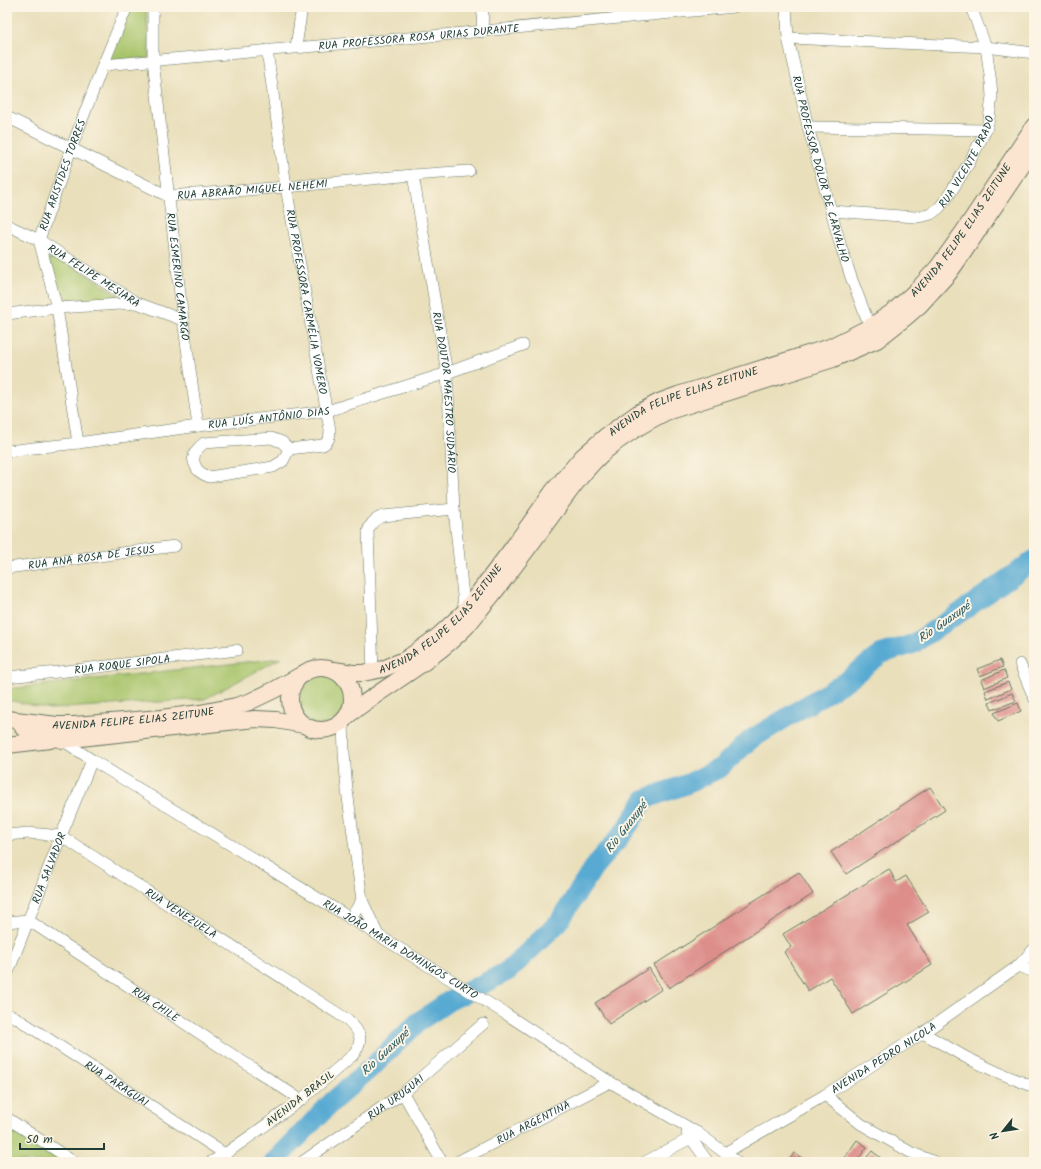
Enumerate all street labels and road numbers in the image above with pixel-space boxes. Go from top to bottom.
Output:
street label: RUA PROFESSORA ROSA URIAS DURANTE [318,20,521,56]
street label: RUA PROFESSOR DOLOR DE CARVALHO [787,74,854,265]
street label: RUA VICENTE PRADO [934,114,999,212]
street label: RUA ARISTIDES TORRES [35,117,92,234]
street label: AVENIDA FELIPE ELIAS ZEITUNE [906,160,1017,302]
street label: RUA ABRAÃO MIGUEL NEHEMI [177,175,329,205]
street label: RUA PROFESSORA CARMÉLIA VOMERO [280,208,331,396]
street label: RUA ESMERINO CAMARGO [161,212,194,342]
street label: RUA FELIPE MESIARA [44,240,144,313]
street label: RUA DOUTOR MAESTRO SUDÁRIO [427,311,460,474]
street label: AVENIDA FELIPE ELIAS ZEITUNE [605,362,761,442]
street label: RUA LUÍS ANTÔNIO DIAS [207,403,331,435]
street label: RUA ANA ROSA DE JESUS [27,541,156,575]
street label: AVENIDA FELIPE ELIAS ZEITUNE [378,560,508,680]
street label: RUA ROQUE SIPOLA [73,650,172,680]
street label: AVENIDA FELIPE ELIAS ZEITUNE [51,702,216,735]
street label: RUA SALVADOR [28,829,72,907]
street label: RUA VENEZUELA [141,884,221,944]
street label: RUA JOÃO MARIA DOMINGOS CURTO [319,895,482,1005]
street label: RUA CHILE [128,983,183,1028]
street label: AVENIDA PEDRO NICOLA [828,1018,941,1099]
street label: RUA PARAGUAI [81,1057,152,1112]
street label: AVENIDA BRASIL [262,1066,339,1132]
street label: RUA URUGUAI [364,1070,429,1125]
street label: RUA ARGENTINA [493,1096,574,1150]

